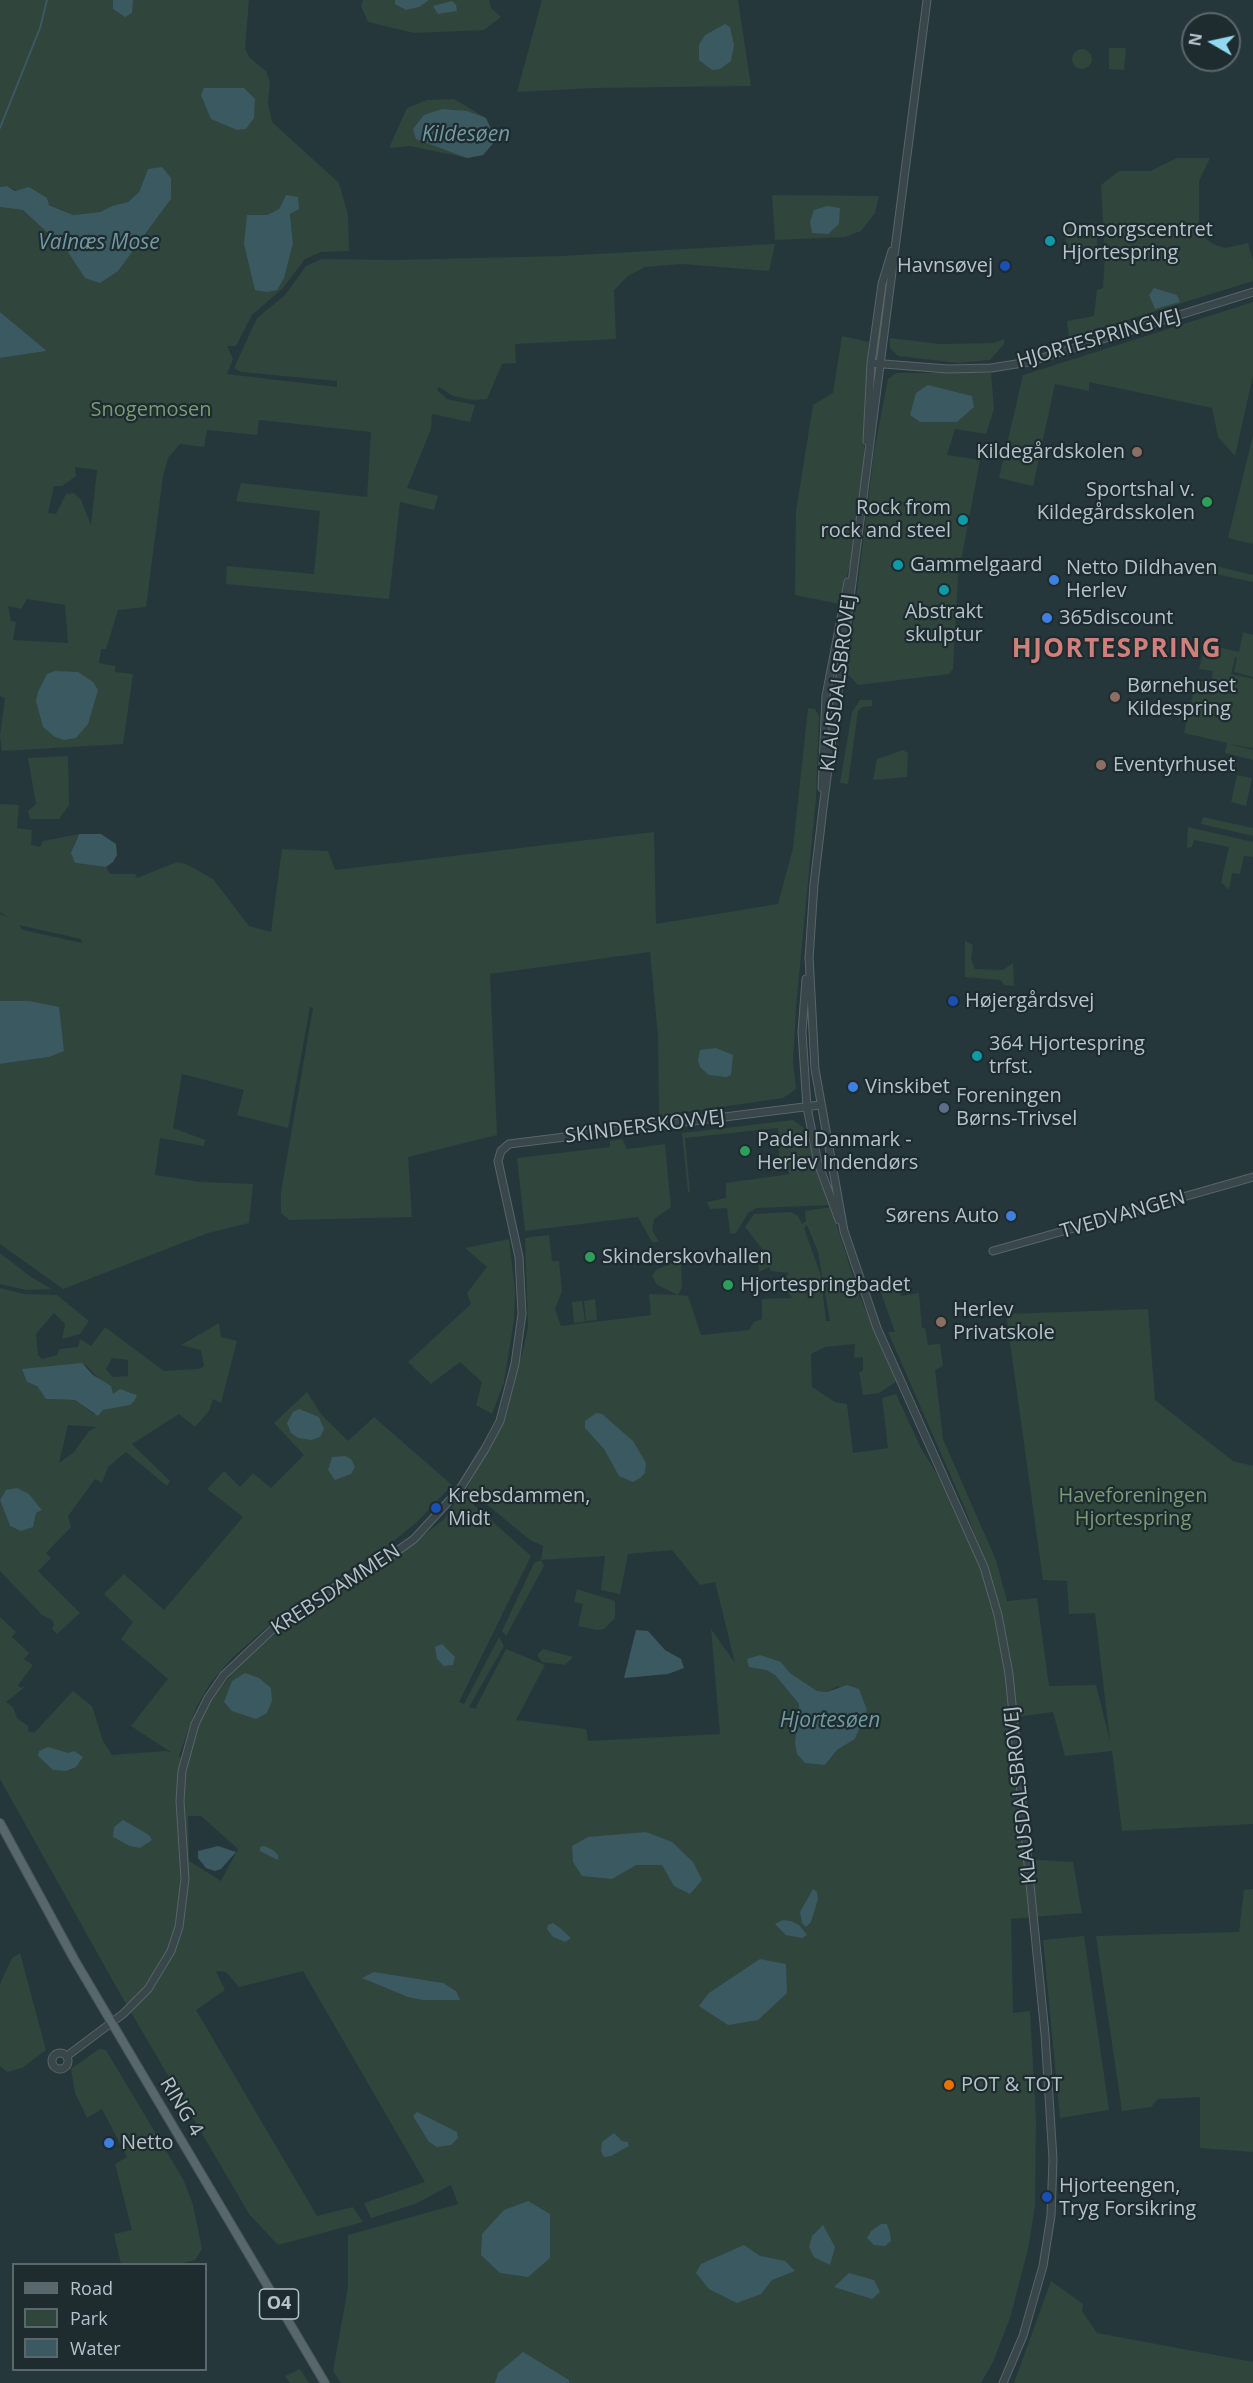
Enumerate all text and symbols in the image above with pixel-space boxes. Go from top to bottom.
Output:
north arrow [1181,12,1241,72]
text: N [1183,31,1207,48]
water label: Kildesøen [422,122,510,148]
place label: Omsorgscentret Hjortespring [1062,218,1213,265]
water label: Valnæs Mose [38,230,160,256]
marker: Omsorgscentret Hjortespring [1043,234,1057,248]
place label: Havnsøvej [897,254,993,278]
marker: Havnsøvej [998,259,1012,273]
street label: HJORTESPRINGVEJ [1014,304,1184,374]
park label: Snogemosen [91,398,211,422]
place label: Kildegårdskolen [976,440,1125,464]
marker: Kildegårdskolen [1130,445,1144,459]
place label: Sportshal v. Kildegårdsskolen [1037,478,1195,525]
marker: Sportshal v. Kildegårdsskolen [1200,495,1214,509]
place label: Rock from rock and steel [821,496,951,543]
marker: Rock from rock and steel [956,513,970,527]
place label: Gammelgaard [910,553,1042,577]
place label: Netto Dildhaven Herlev [1066,556,1217,603]
marker: Gammelgaard [891,558,905,572]
marker: Netto Dildhaven Herlev [1047,573,1061,587]
marker: Abstrakt skulptur [937,583,951,597]
street label: KLAUSDALSBROVEJ [816,593,862,773]
place label: Abstrakt skulptur [905,600,983,647]
place label: 365discount [1059,606,1173,630]
marker: 365discount [1040,611,1054,625]
district label: HJORTESPRING [1012,634,1222,666]
place label: Børnehuset Kildespring [1127,674,1236,721]
marker: Børnehuset Kildespring [1108,690,1122,704]
place label: Eventyrhuset [1113,753,1235,777]
marker: Eventyrhuset [1094,758,1108,772]
place label: Højergårdsvej [965,989,1094,1013]
marker: Højergårdsvej [946,994,960,1008]
place label: 364 Hjortespring trfst. [989,1032,1145,1079]
marker: 364 Hjortespring trfst. [970,1049,984,1063]
place label: Vinskibet [865,1075,950,1099]
marker: Vinskibet [846,1080,860,1094]
place label: Foreningen Børns-Trivsel [956,1084,1077,1131]
marker: Foreningen Børns-Trivsel [937,1101,951,1115]
street label: SKINDERSKOVVEJ [564,1105,726,1149]
place label: Padel Danmark - Herlev Indendørs [757,1128,918,1175]
marker: Padel Danmark - Herlev Indendørs [738,1144,752,1158]
street label: TVEDVANGEN [1058,1186,1188,1244]
place label: Sørens Auto [886,1204,999,1228]
marker: Sørens Auto [1004,1209,1018,1223]
place label: Skinderskovhallen [602,1245,771,1269]
marker: Skinderskovhallen [583,1250,597,1264]
place label: Hjortespringbadet [740,1273,910,1297]
marker: Hjortespringbadet [721,1278,735,1292]
place label: Herlev Privatskole [953,1298,1055,1345]
marker: Herlev Privatskole [934,1315,948,1329]
place label: Krebsdammen, Midt [448,1484,590,1531]
park label: Haveforeningen Hjortespring [1058,1484,1208,1531]
marker: Krebsdammen, Midt [429,1501,443,1515]
street label: KREBSDAMMEN [267,1539,405,1641]
street label: KLAUSDALSBROVEJ [1000,1705,1042,1885]
water label: Hjortesøen [780,1708,880,1734]
street label: RING 4 [154,2073,208,2141]
place label: POT & TOT [961,2073,1062,2097]
marker: POT & TOT [942,2078,956,2092]
place label: Netto [121,2131,174,2155]
marker: Netto [102,2136,116,2150]
place label: Hjorteengen, Tryg Forsikring [1059,2174,1196,2221]
marker: Hjorteengen, Tryg Forsikring [1040,2190,1054,2204]
legend [12,2263,207,2371]
text: Road [70,2276,113,2300]
road number: O4 [260,2289,298,2319]
text: Park [70,2306,108,2330]
text: Water [70,2336,121,2360]

